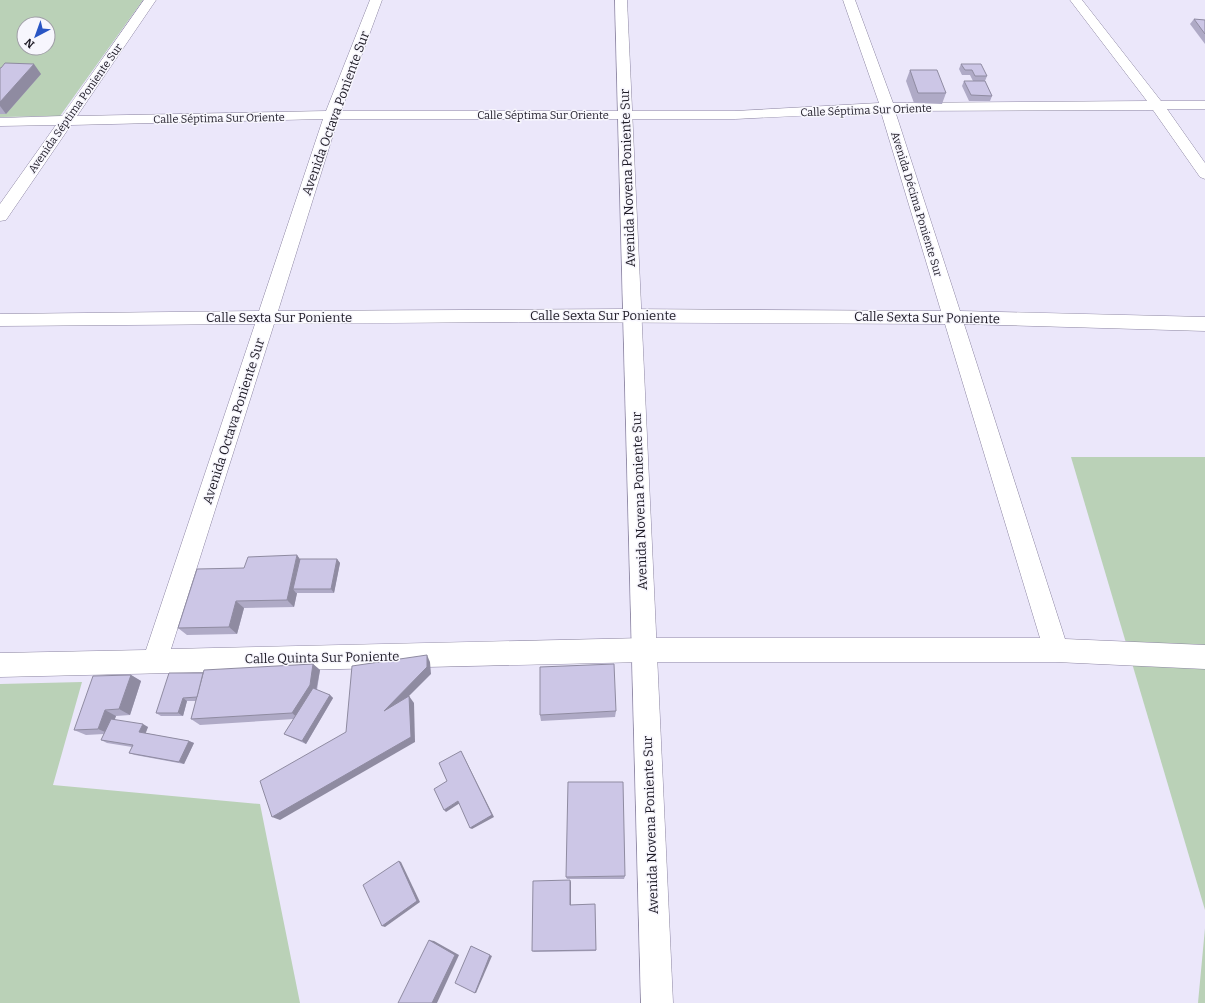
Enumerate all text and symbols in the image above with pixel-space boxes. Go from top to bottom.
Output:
north arrow [16,16,56,56]
street label: Avenida Octava Poniente Sur [299,29,372,197]
text: N [22,35,37,51]
street label: Avenida Séptima Poniente Sur [26,41,125,175]
street label: Avenida Novena Poniente Sur [617,88,638,268]
street label: Calle Séptima Sur Oriente [800,102,932,119]
street label: Calle Séptima Sur Oriente [477,109,609,122]
street label: Calle Séptima Sur Oriente [153,111,285,126]
street label: Avenida Décima Poniente Sur [888,130,945,278]
street label: Calle Sexta Sur Poniente [530,308,676,323]
street label: Calle Sexta Sur Poniente [854,309,1000,326]
street label: Calle Sexta Sur Poniente [206,310,352,325]
street label: Avenida Octava Poniente Sur [200,336,267,506]
street label: Avenida Novena Poniente Sur [629,411,650,591]
street label: Calle Quinta Sur Poniente [245,649,399,666]
street label: Avenida Novena Poniente Sur [640,735,661,915]

